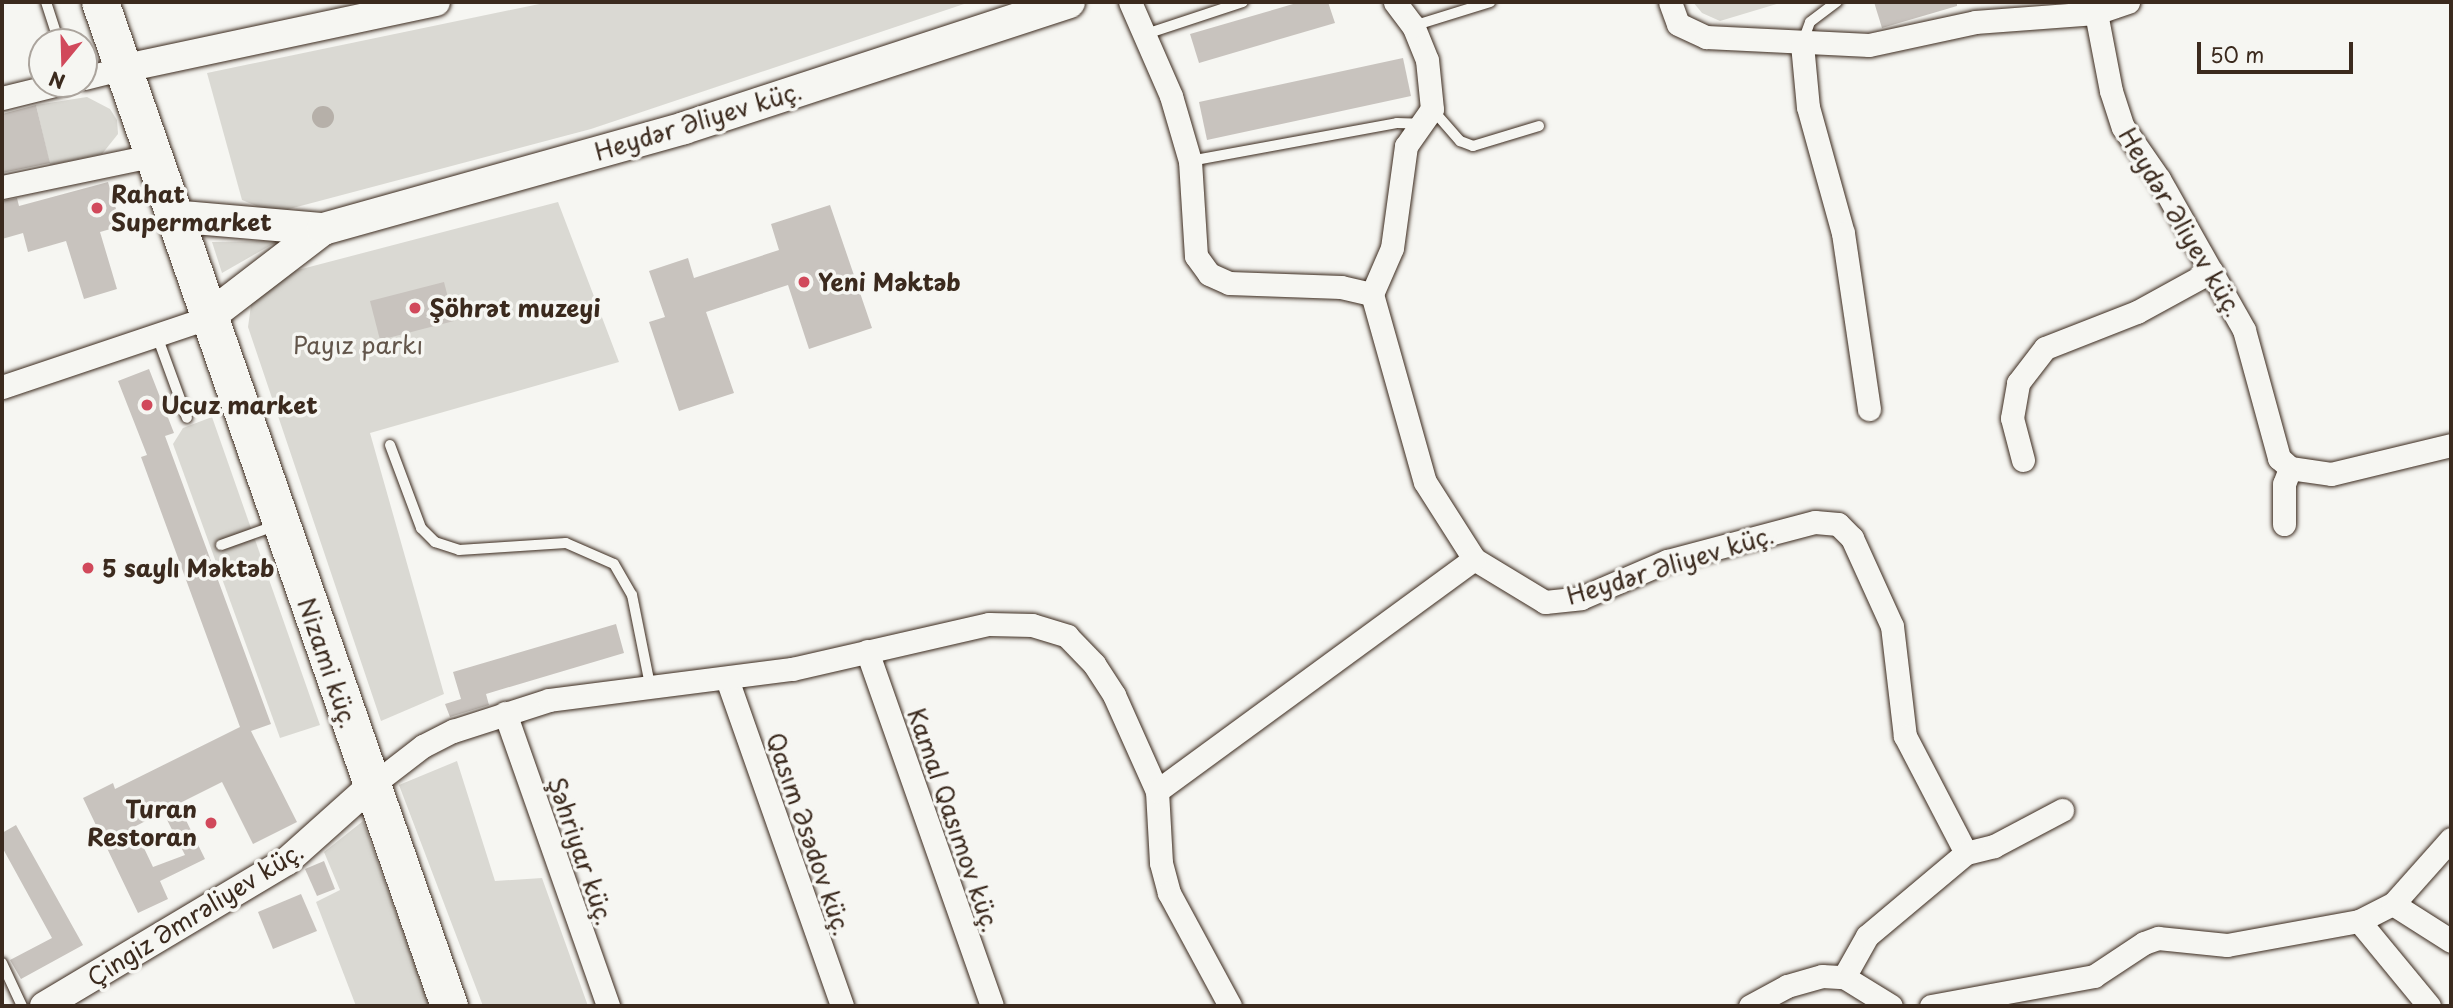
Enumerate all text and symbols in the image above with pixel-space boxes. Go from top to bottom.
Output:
north arrow [28,28,98,98]
scale bar [2201,28,2357,72]
text: 50 m [2210,38,2264,70]
text: N [45,65,68,97]
street label: Heydər Əliyev küç. [591,76,805,166]
street label: Heydər Əliyev küç. [2113,123,2249,321]
place label: Rahat Supermarket [111,180,272,236]
marker: Rahat Supermarket [89,200,105,216]
place label: Yeni Məktəb [818,268,961,296]
marker: Yeni Məktəb [796,274,812,290]
place label: Şöhrət muzeyi [429,294,601,322]
marker: Şöhrət muzeyi [407,300,423,316]
park label: Payız parkı [293,331,423,359]
place label: Ucuz market [161,391,319,419]
marker: Ucuz market [139,397,155,413]
street label: Heydər Əliyev küç. [1563,520,1777,610]
place label: 5 saylı Məktəb [102,554,277,582]
marker: 5 saylı Məktəb [80,560,96,576]
street label: Nizami küç. [292,594,364,732]
street label: Kamal Qasımov küç. [902,704,1006,936]
street label: Qasım Əsədov küç. [760,727,858,941]
street label: Şəhriyar küç. [542,773,620,929]
place label: Turan Restoran [87,795,197,851]
marker: Turan Restoran [203,815,219,831]
street label: Çingiz Əmrəliyev küç. [82,836,308,992]

